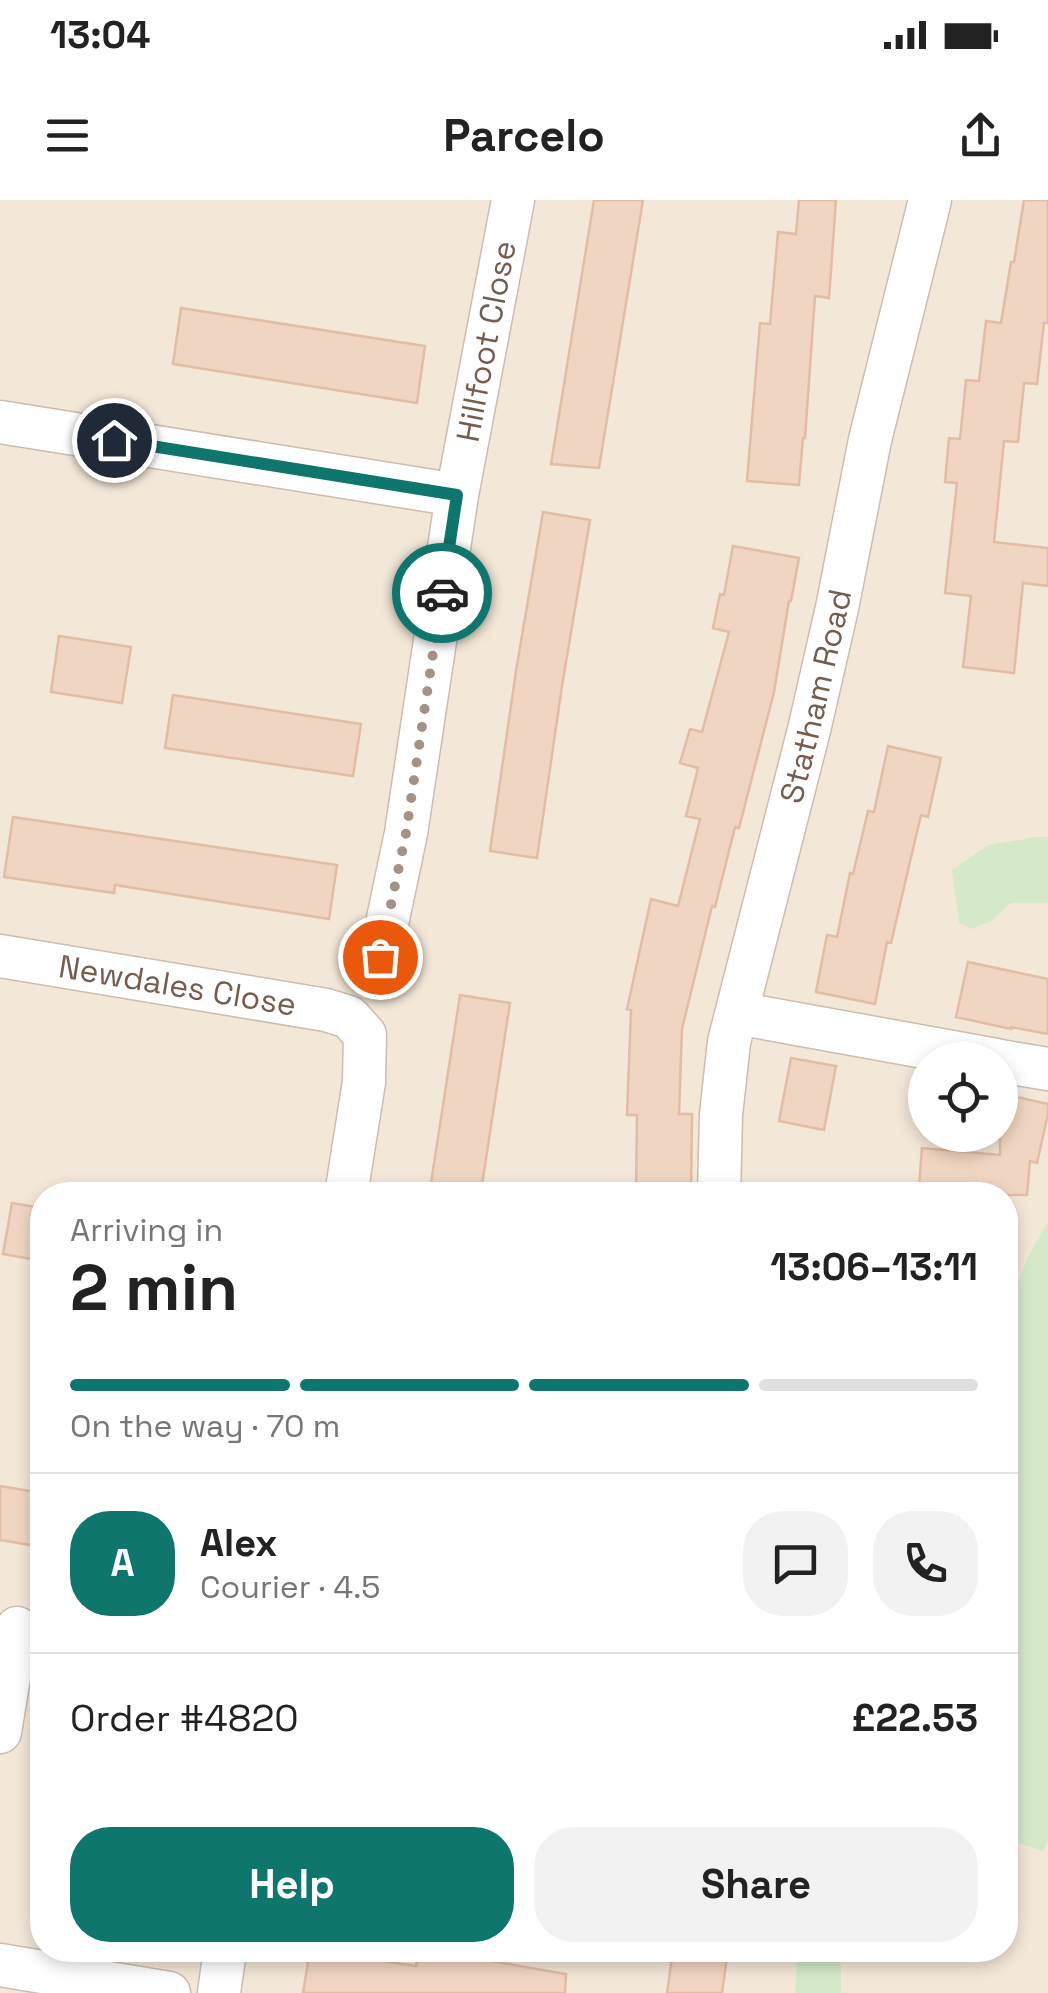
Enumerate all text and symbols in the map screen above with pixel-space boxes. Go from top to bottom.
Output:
text: 13:04 [50,11,150,59]
text: Parcelo [443,107,605,164]
icon: menu [40,108,95,163]
icon: share [953,108,1008,163]
street label: Hillfoot Close [448,237,525,445]
pin [72,398,157,483]
icon: home [87,413,142,468]
courier [392,543,492,643]
icon: car [415,566,470,621]
street label: Statham Road [771,586,860,808]
pin [338,915,423,1000]
icon: bag [353,930,408,985]
street label: Newdales Close [56,946,299,1025]
map controls [908,1042,1018,1152]
button: locate [908,1042,1018,1152]
text: Arriving in [70,1210,223,1250]
text: 13:06–13:11 [770,1243,978,1291]
text: 2 min [70,1246,238,1329]
text: On the way · 70 m [70,1406,340,1446]
button: chat [743,1511,848,1616]
button: phone [873,1511,978,1616]
text: Alex [200,1519,277,1567]
text: A [110,1539,135,1587]
text: Courier · 4.5 [200,1567,381,1607]
text: Order #4820 [70,1694,299,1742]
text: £22.53 [851,1694,978,1742]
button: Help [70,1827,514,1942]
button: Share [534,1827,978,1942]

